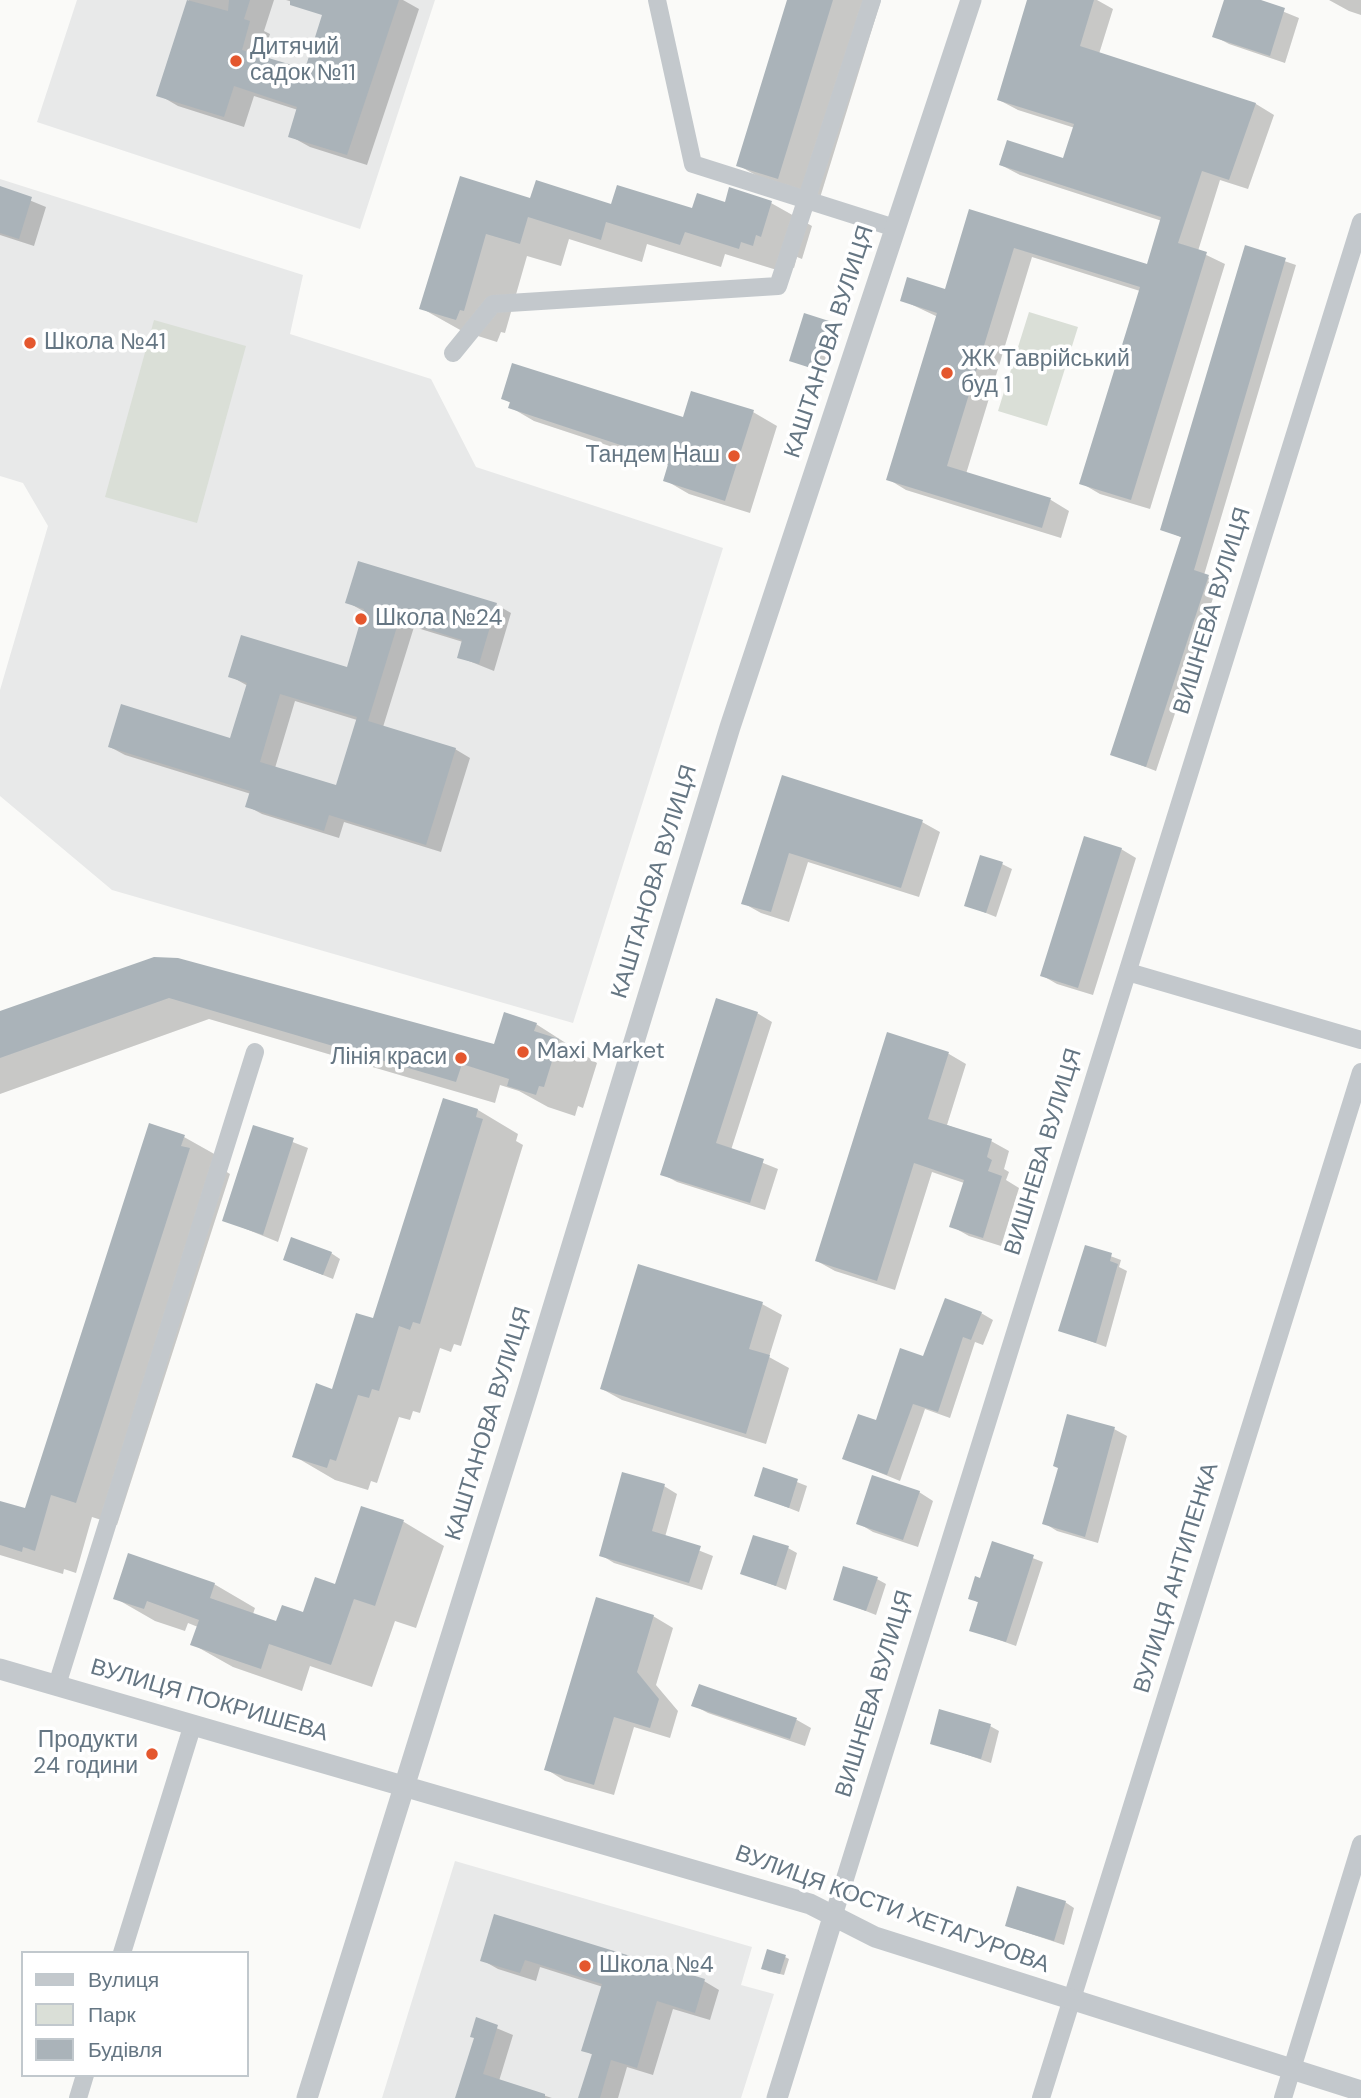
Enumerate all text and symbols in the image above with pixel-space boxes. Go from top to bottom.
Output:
place label: Дитячий садок №11 [250,34,356,88]
marker: Дитячий садок №11 [228,53,244,69]
street label: КАШТАНОВА ВУЛИЦЯ [779,222,881,462]
place label: Школа №41 [44,329,166,357]
marker: Школа №41 [22,335,38,351]
place label: ЖК Таврійський буд 1 [961,346,1130,400]
marker: ЖК Таврійський буд 1 [939,365,955,381]
place label: Тандем Наш [585,442,720,470]
marker: Тандем Наш [726,448,742,464]
street label: ВИШНЕВА ВУЛИЦЯ [1168,504,1258,718]
place label: Школа №24 [375,605,503,633]
marker: Школа №24 [353,611,369,627]
street label: КАШТАНОВА ВУЛИЦЯ [606,762,704,1002]
place label: Maxi Market [537,1038,665,1066]
place label: Лінія краси [330,1044,447,1072]
marker: Maxi Market [515,1044,531,1060]
street label: ВИШНЕВА ВУЛИЦЯ [999,1045,1089,1259]
marker: Лінія краси [453,1050,469,1066]
street label: КАШТАНОВА ВУЛИЦЯ [440,1304,538,1544]
street label: ВУЛИЦЯ АНТИПЕНКА [1129,1459,1225,1697]
street label: ВИШНЕВА ВУЛИЦЯ [830,1587,920,1801]
street label: ВУЛИЦЯ ПОКРИШЕВА [87,1654,331,1748]
place label: Продукти 24 години [33,1727,138,1781]
marker: Продукти 24 години [144,1746,160,1762]
street label: ВУЛИЦЯ КОСТИ ХЕТАГУРОВА [731,1840,1053,1980]
legend [21,1951,248,2077]
place label: Школа №4 [599,1952,714,1980]
marker: Школа №4 [577,1958,593,1974]
text: Вулиця [88,1966,159,1994]
text: Парк [88,2001,136,2029]
text: Будівля [88,2036,162,2064]

